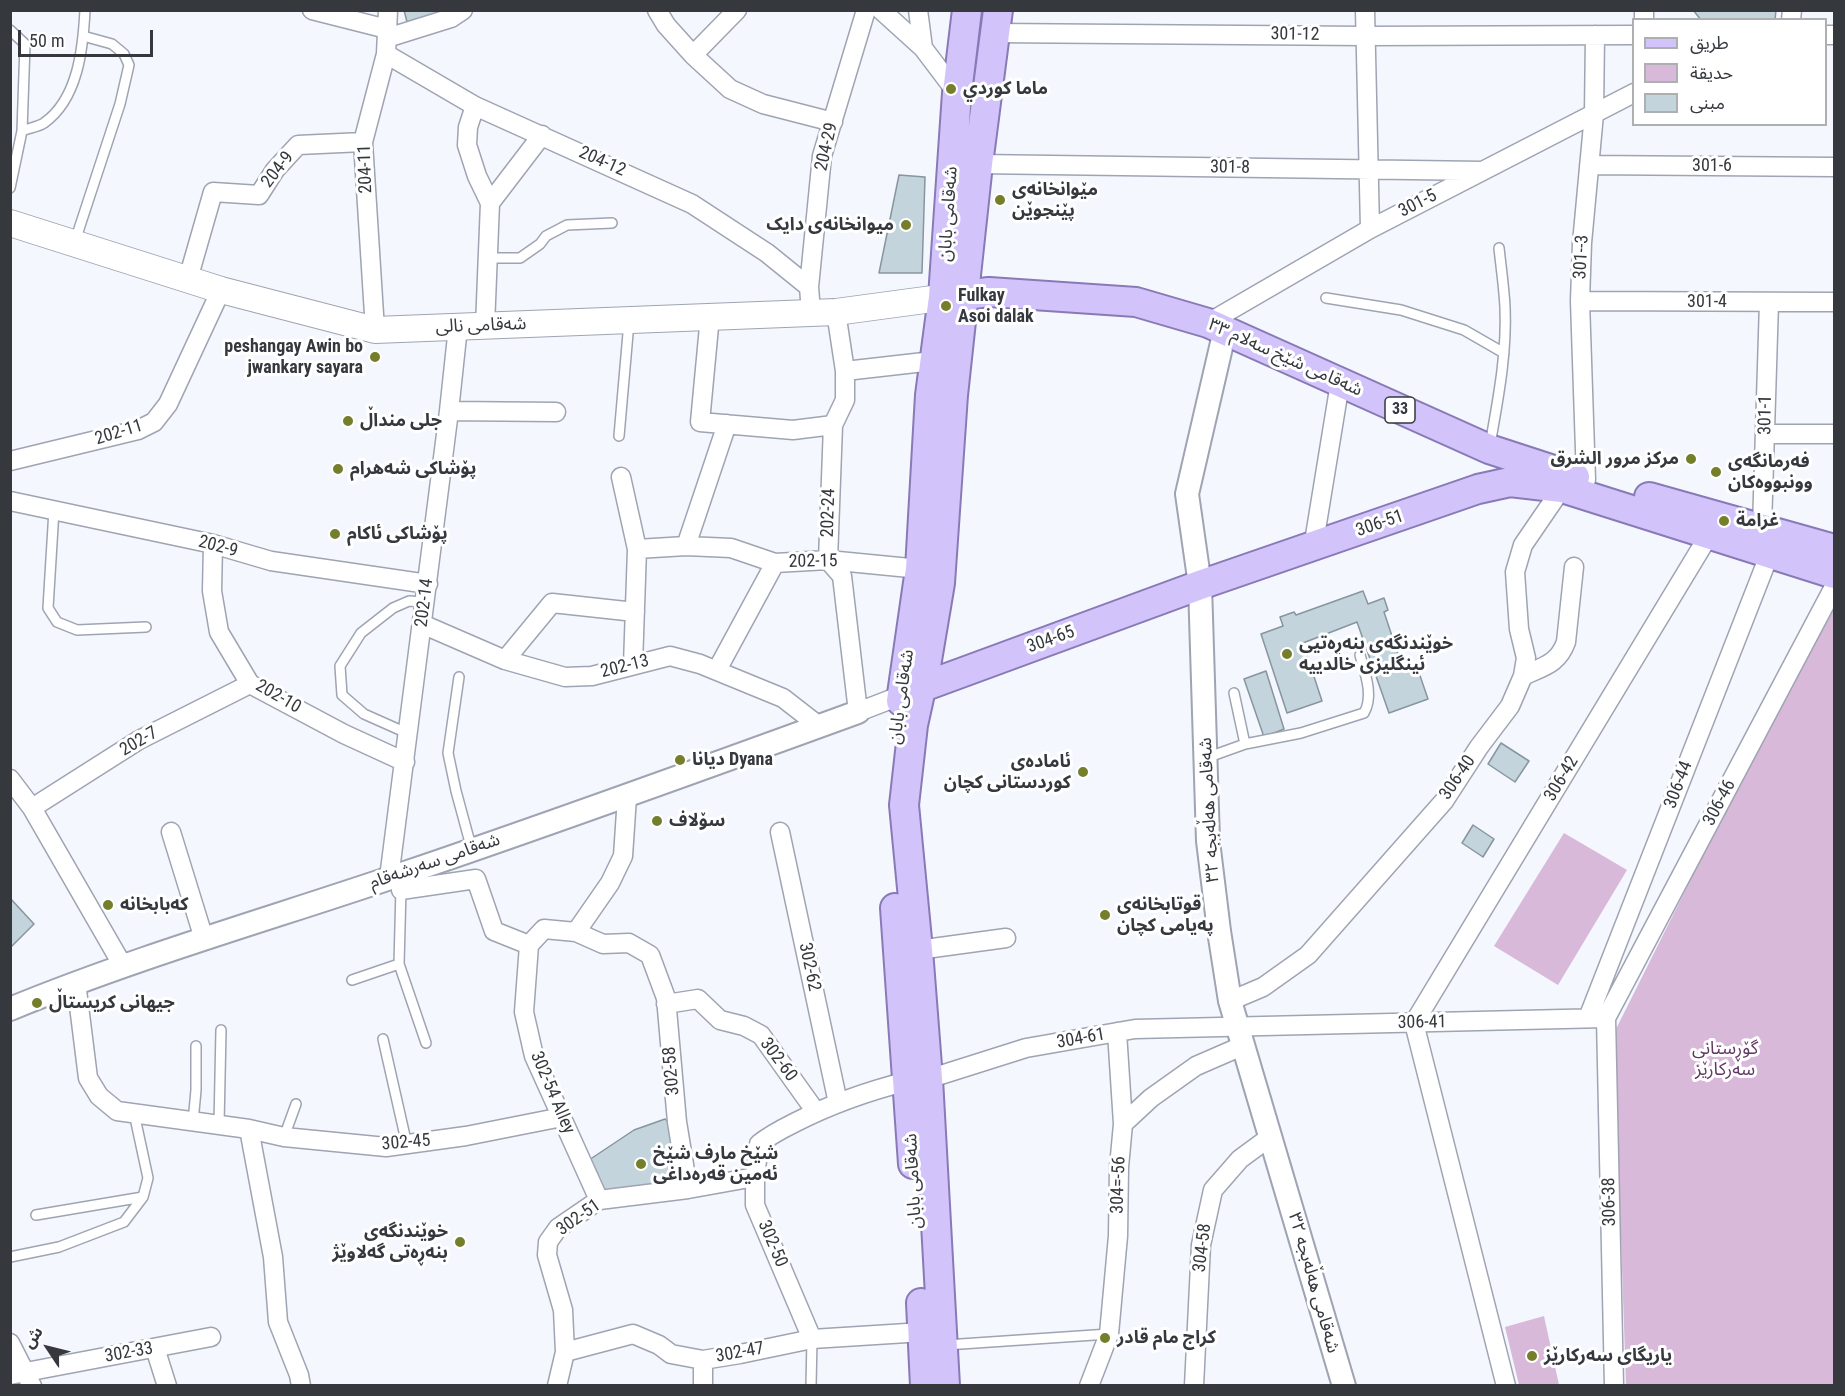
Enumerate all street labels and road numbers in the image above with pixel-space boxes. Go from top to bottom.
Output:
street label: 301-12 [1270,24,1320,46]
street label: 204-29 [811,121,843,173]
street label: 204-12 [575,142,629,182]
street label: 204-11 [354,144,378,194]
street label: 204-9 [257,148,299,192]
street label: 301-6 [1692,155,1732,177]
street label: 301-8 [1210,157,1250,179]
street label: شەقامی بابان [935,166,963,262]
street label: 301-5 [1395,185,1441,223]
street label: 301--3 [1570,234,1594,280]
street label: 301-4 [1687,291,1727,313]
street label: شەقامی نالی [435,314,527,338]
street label: شەقامی شێخ سەلام ٣٣ [1205,314,1365,402]
street label: 301-1 [1755,395,1777,435]
road number: 33 [1385,397,1415,423]
street label: 202-11 [92,416,146,450]
street label: 202-24 [817,488,841,538]
street label: 306-51 [1353,506,1407,542]
street label: 202-9 [196,531,240,563]
street label: 202-15 [788,551,838,573]
street label: 202-14 [411,577,439,629]
street label: 304-65 [1024,621,1078,659]
street label: شەقامی بابان [885,648,919,746]
street label: 202-13 [599,651,651,683]
street label: 202-10 [251,675,305,719]
street label: 202-7 [116,723,162,761]
street label: شەقامی هەڵەبجە ٣٢ [1195,737,1225,883]
street label: 306-40 [1435,752,1481,804]
street label: 306-42 [1540,752,1584,806]
street label: 306-44 [1660,758,1698,812]
street label: 306-46 [1699,776,1741,830]
street label: شەقامی سەرشەقام [367,830,503,894]
street label: 302-62 [793,941,825,993]
street label: 306-41 [1397,1012,1447,1034]
street label: 304-61 [1055,1024,1107,1054]
street label: 302-60 [755,1034,801,1086]
street label: 302-58 [659,1046,685,1096]
street label: 302-54 Alley [525,1049,579,1137]
street label: 302-45 [381,1130,431,1156]
street label: شەقامی بابان [901,1133,927,1229]
street label: 304=-56 [1107,1156,1131,1214]
street label: 306-38 [1599,1177,1621,1227]
street label: 302-51 [553,1195,605,1241]
street label: شەقامی هەڵەبجە ٣٢ [1283,1210,1343,1356]
street label: 302-50 [753,1217,791,1271]
street label: 304-58 [1189,1222,1217,1274]
street label: 302-33 [103,1338,155,1368]
street label: 302-47 [714,1338,766,1368]

